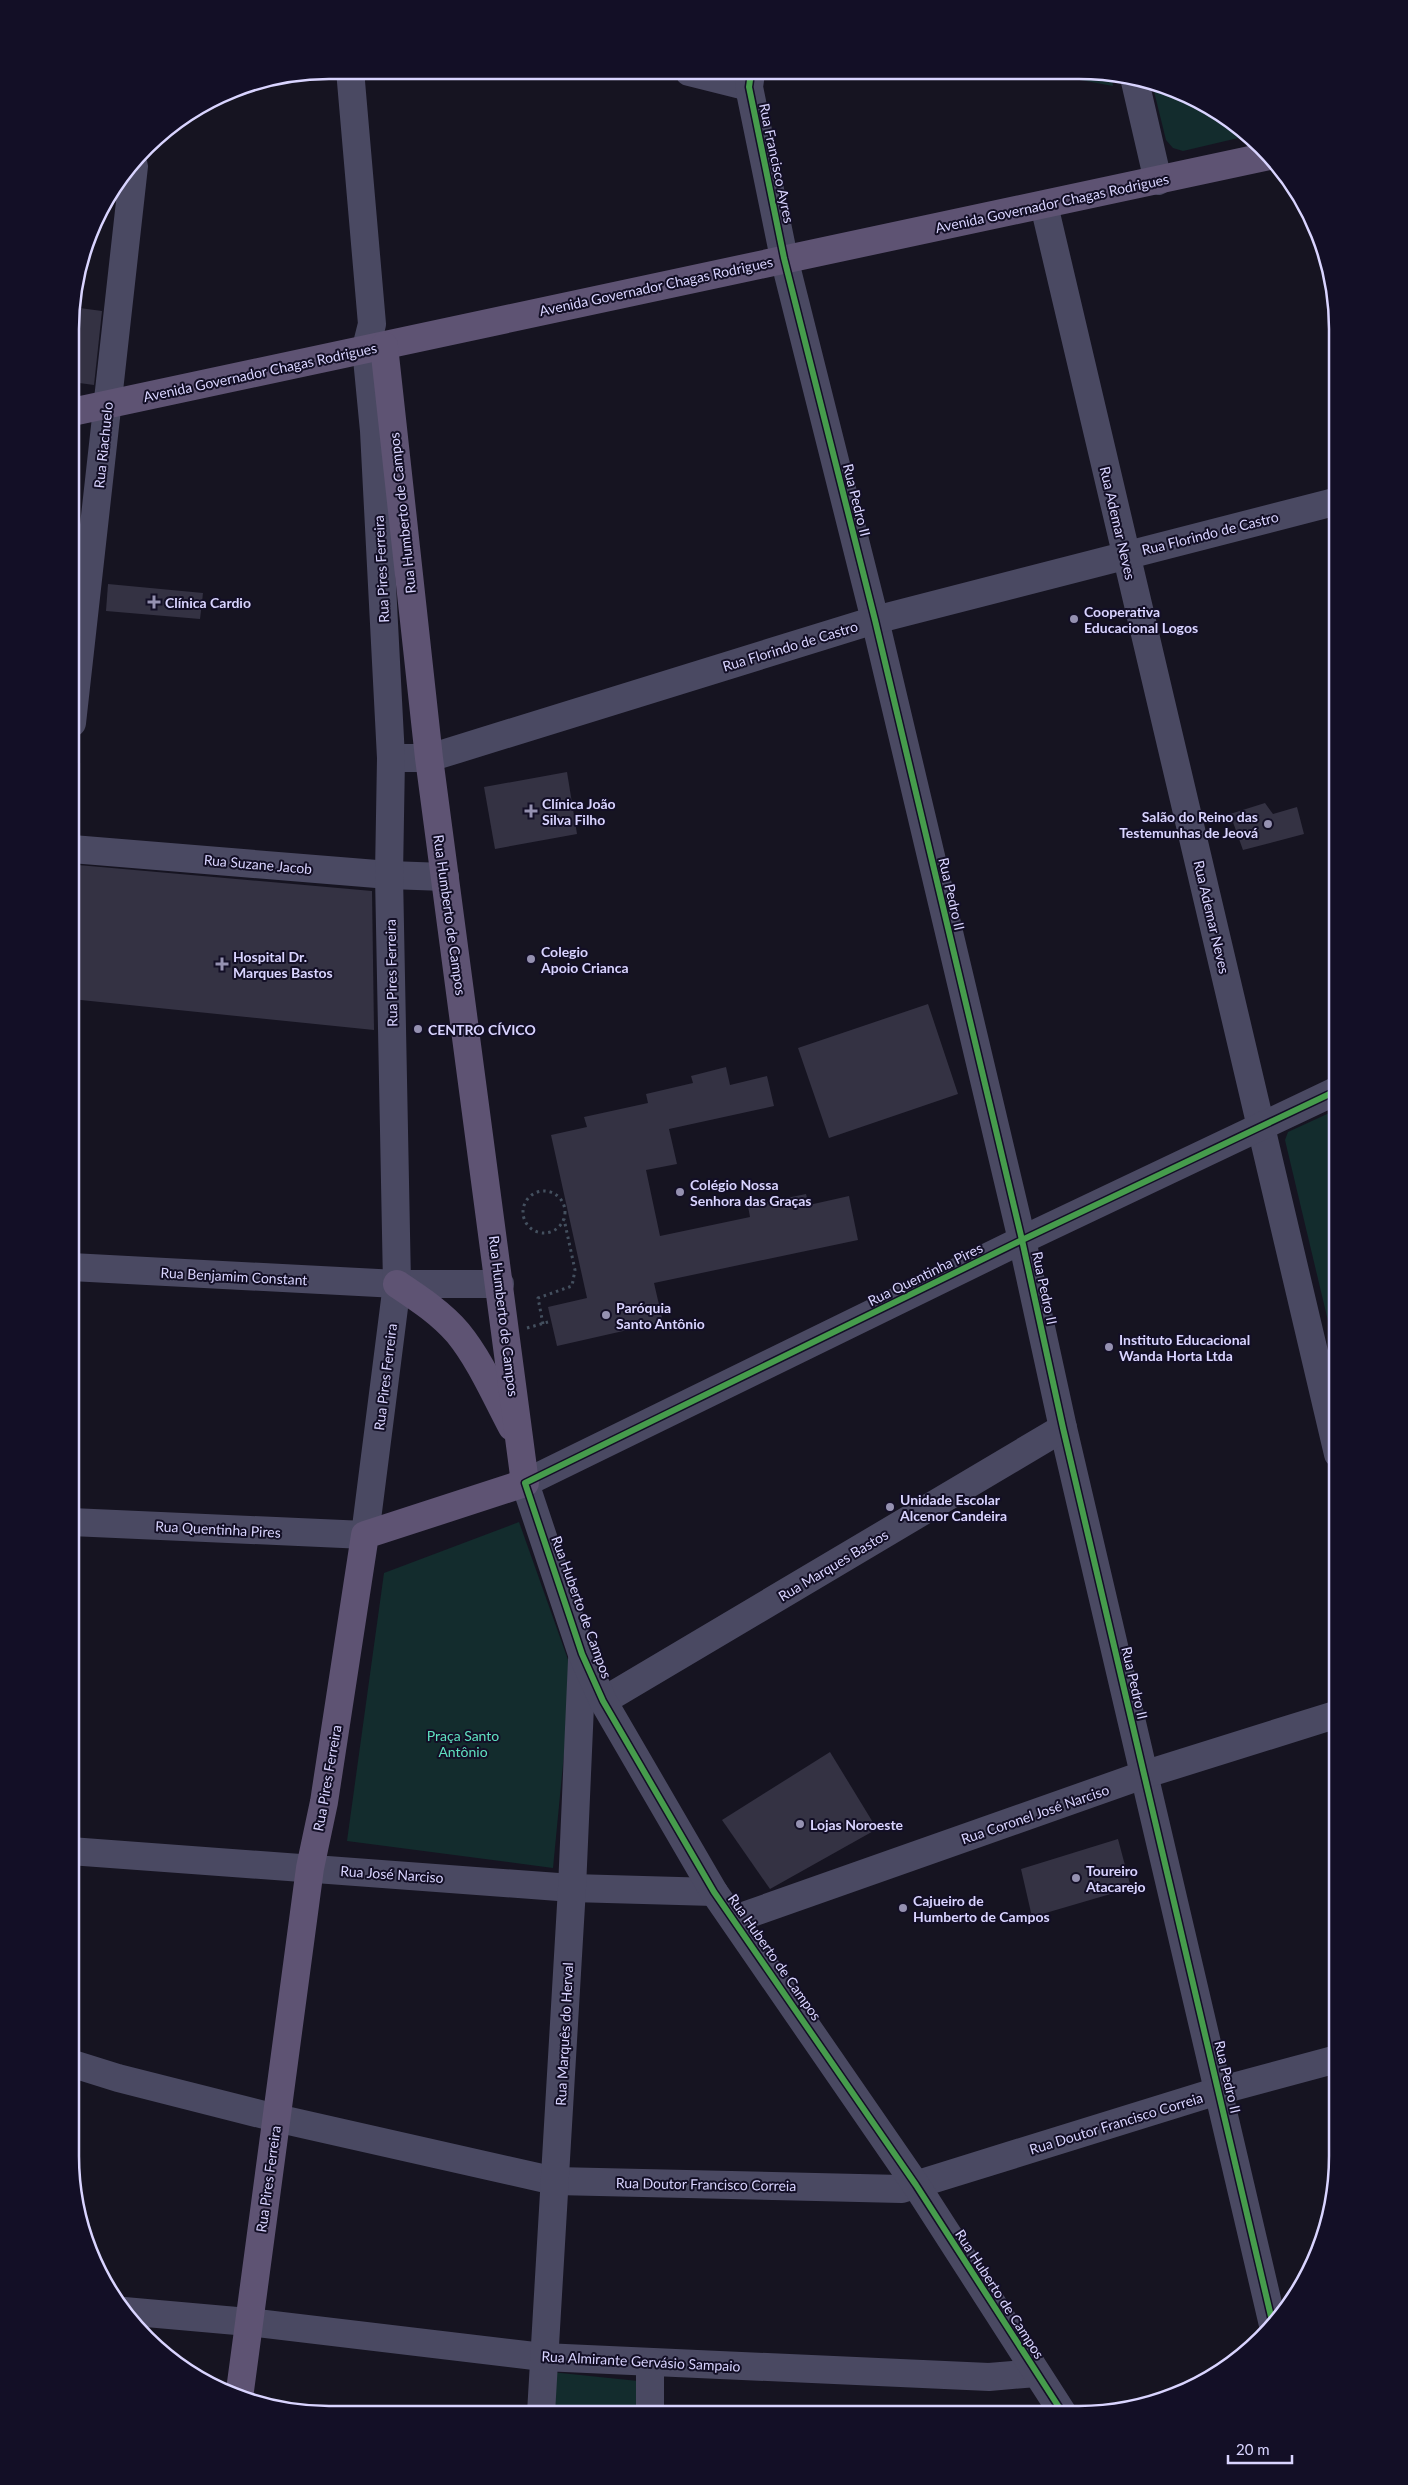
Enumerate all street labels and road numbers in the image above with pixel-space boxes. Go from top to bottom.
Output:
street label: Rua Francisco Ayres [756,102,798,224]
street label: Avenida Governador Chagas Rodrigues [934,170,1170,236]
street label: Avenida Governador Chagas Rodrigues [538,253,774,319]
street label: Avenida Governador Chagas Rodrigues [142,339,378,405]
street label: Rua Riachuelo [90,401,116,489]
street label: Rua Humberto de Campos [385,432,419,594]
street label: Rua Pedro II [840,462,874,538]
street label: Rua Ademar Neves [1097,465,1139,581]
street label: Rua Florindo de Castro [1140,508,1280,558]
street label: Rua Pires Ferreira [370,515,392,623]
street label: Rua Florindo de Castro [720,617,860,675]
street label: Rua Humberto de Campos [430,834,470,996]
street label: Rua Suzane Jacob [203,851,313,877]
street label: Rua Pedro II [935,856,969,932]
street label: Rua Ademar Neves [1191,859,1233,975]
street label: Rua Pires Ferreira [382,919,400,1027]
street label: Rua Humberto de Campos [486,1235,522,1397]
street label: Rua Quentinha Pires [865,1239,985,1309]
street label: Rua Pedro II [1029,1250,1061,1326]
street label: Rua Benjamim Constant [160,1264,308,1288]
street label: Rua Pires Ferreira [370,1322,400,1431]
street label: Rua Quentinha Pires [155,1517,281,1541]
street label: Rua Marques Bastos [775,1526,891,1604]
street label: Rua Huberto de Campos [548,1533,616,1681]
street label: Rua Pedro II [1118,1645,1152,1721]
street label: Rua Pires Ferreira [309,1723,345,1833]
street label: Rua Coronel José Narciso [959,1781,1111,1847]
street label: Rua José Narciso [340,1862,444,1886]
street label: Rua Huberto de Campos [725,1890,825,2024]
street label: Rua Marquês do Herval [552,1962,576,2106]
street label: Rua Pedro II [1211,2039,1245,2115]
street label: Rua Doutor Francisco Correia [1027,2088,1205,2158]
street label: Rua Pires Ferreira [252,2124,284,2234]
street label: Rua Doutor Francisco Correia [616,2174,796,2194]
street label: Rua Huberto de Campos [952,2226,1048,2362]
street label: Rua Almirante Gervásio Sampaio [541,2347,741,2375]

